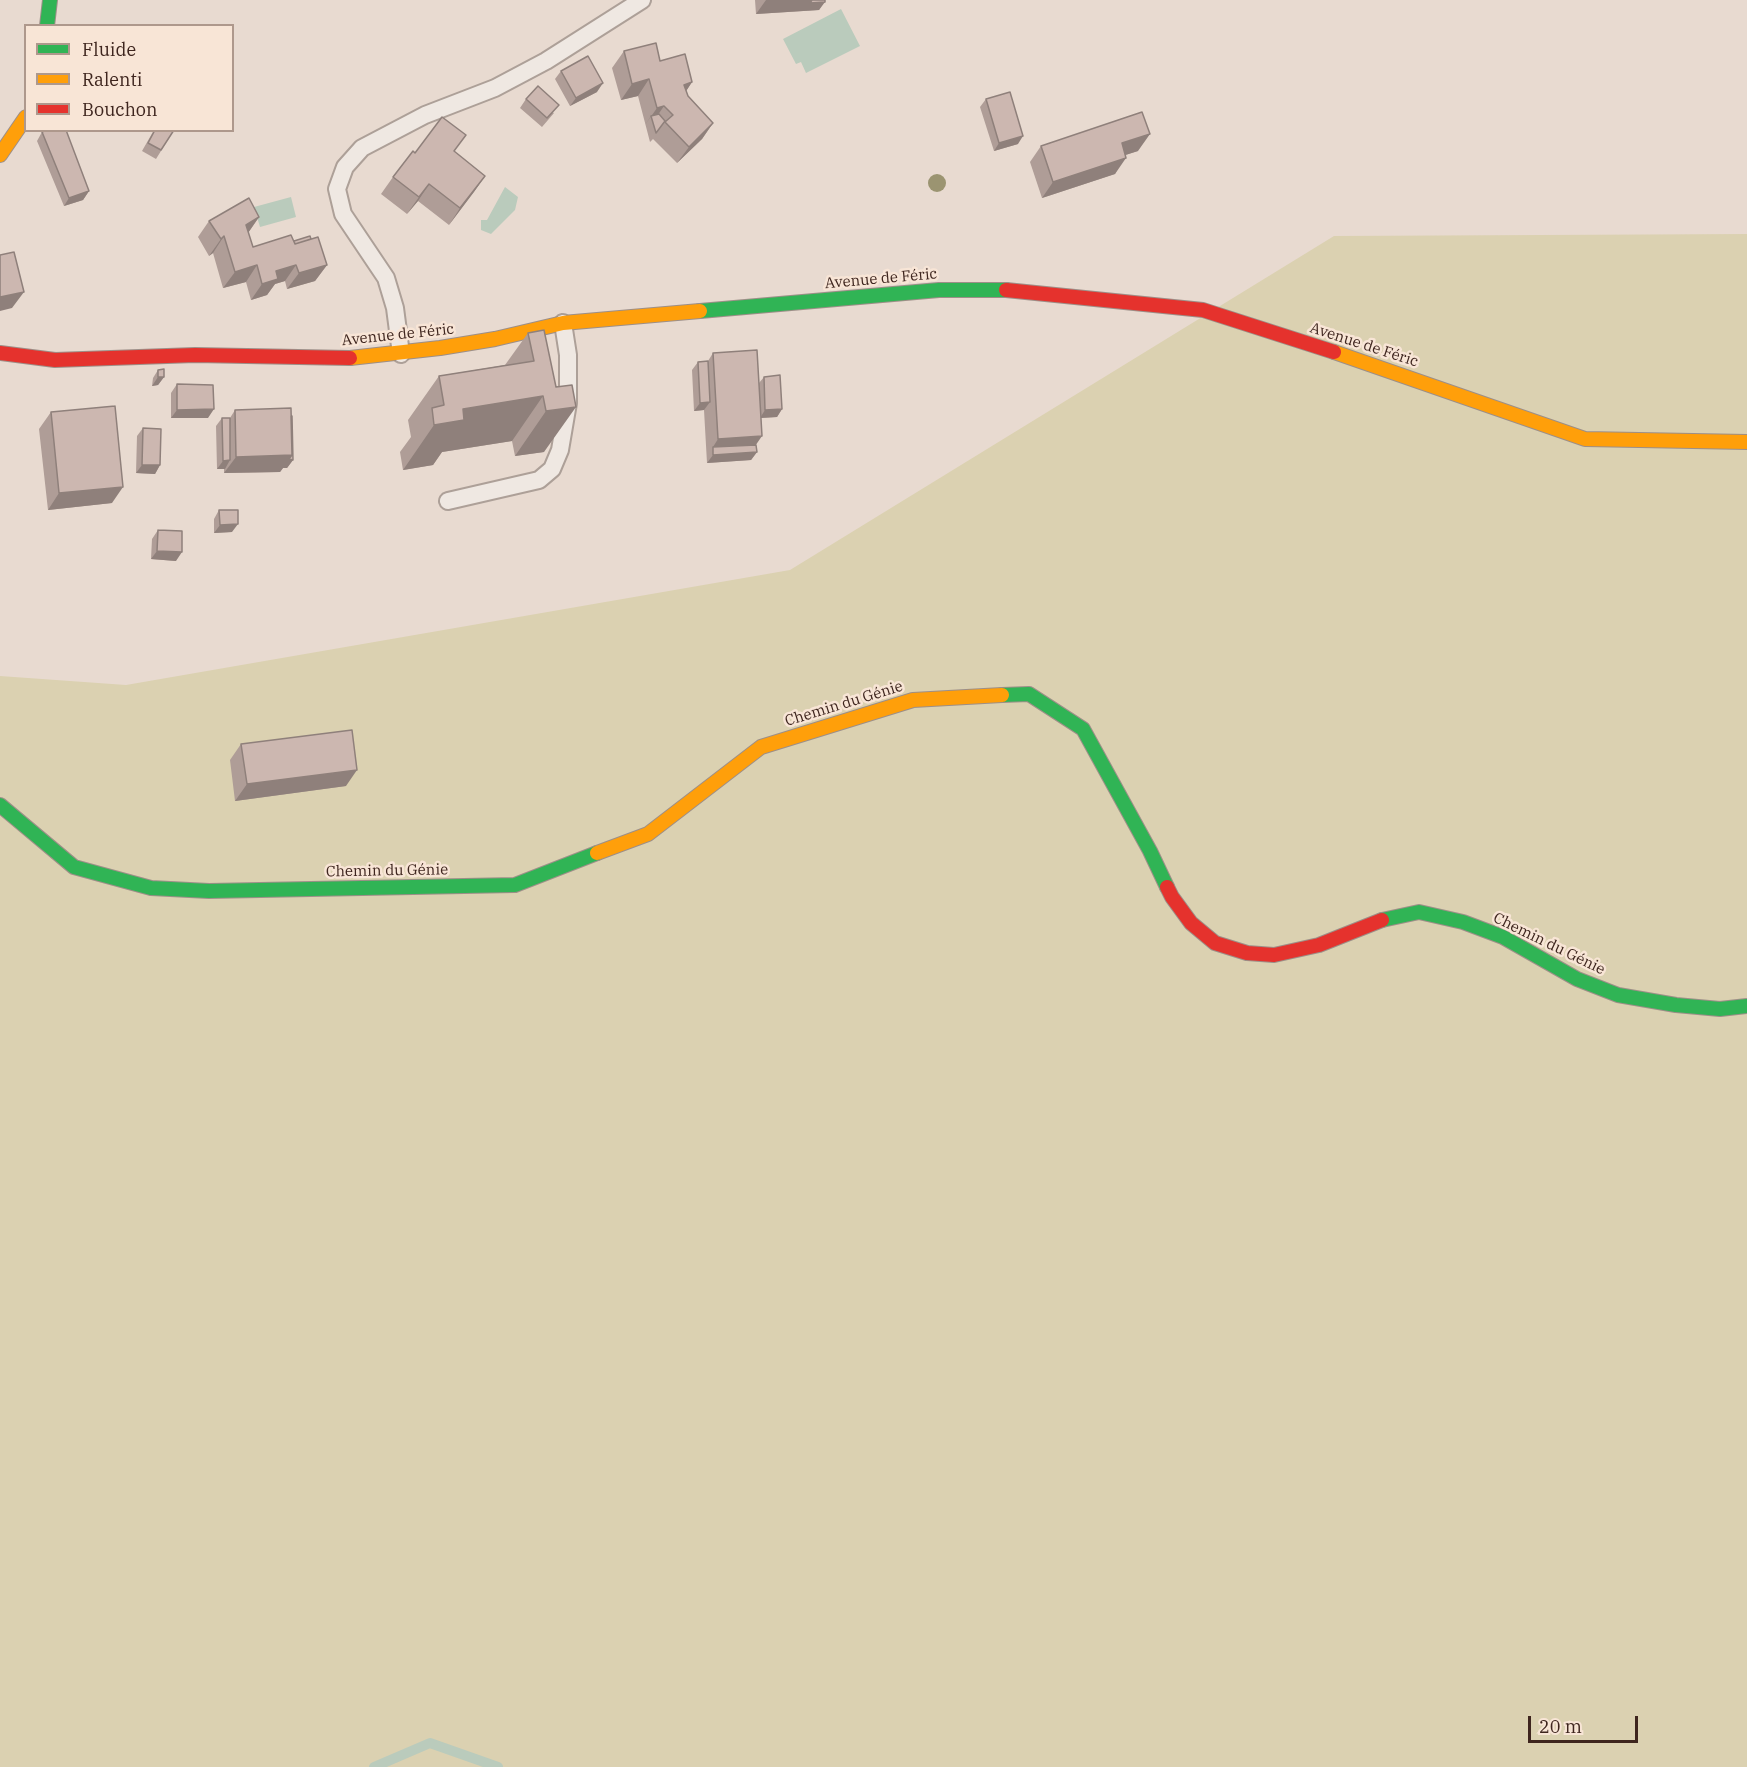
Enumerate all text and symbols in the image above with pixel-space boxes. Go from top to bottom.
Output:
legend [24,24,234,132]
text: Fluide [82,38,136,61]
text: Ralenti [82,68,143,91]
text: Bouchon [82,98,158,121]
street label: Avenue de Féric [824,265,938,293]
street label: Avenue de Féric [1308,319,1420,371]
street label: Avenue de Féric [341,320,455,350]
street label: Chemin du Génie [783,678,905,730]
street label: Chemin du Génie [326,861,448,881]
street label: Chemin du Génie [1490,909,1608,979]
scale bar [1531,1704,1640,1742]
text: 20 m [1539,1715,1582,1738]

